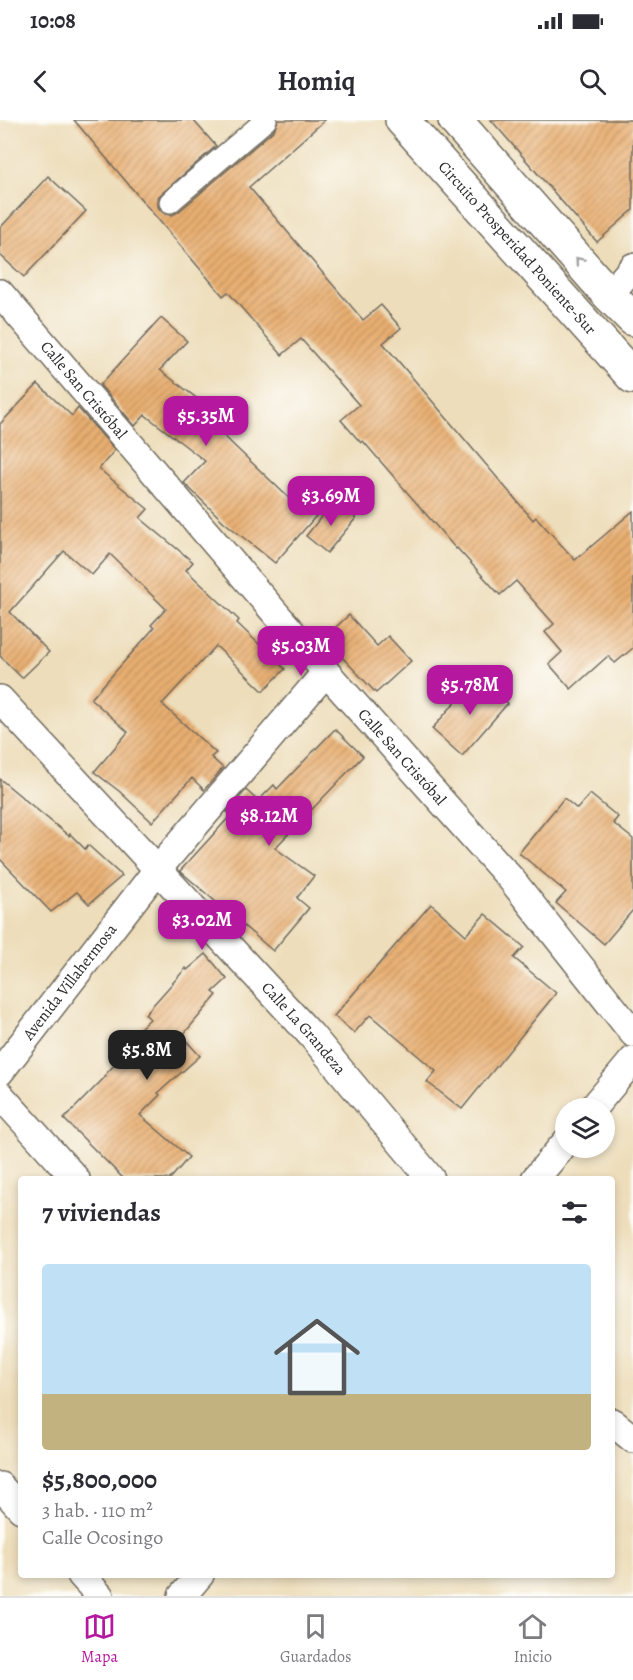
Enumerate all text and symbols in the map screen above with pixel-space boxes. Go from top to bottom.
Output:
text: 10:08 [30,6,76,36]
text: Homiq [277,63,356,99]
icon: back [24,65,57,98]
icon: search [576,65,609,98]
street label: Circuito Prosperidad Poniente-Sur [433,156,601,340]
one-way arrow [575,257,586,268]
street label: Calle San Cristóbal [35,336,132,444]
pin: $5.35M [157,396,255,447]
text: $5.35M [177,402,235,429]
pin: $3.69M [282,476,380,527]
text: $3.69M [302,482,360,509]
pin: $5.03M [252,626,350,677]
text: $5.03M [272,632,330,659]
pin: $5.78M [421,665,519,716]
text: $5.78M [441,671,499,698]
street label: Calle San Cristóbal [353,704,451,810]
pin: $8.12M [220,796,318,847]
text: $8.12M [240,802,298,829]
pin: $3.02M [153,900,251,951]
text: $3.02M [172,906,232,933]
street label: Avenida Villahermosa [17,919,122,1045]
street label: Calle La Grandeza [256,977,351,1080]
pin: $5.8M [105,1030,189,1081]
text: $5.8M [122,1036,172,1063]
map controls [555,1098,615,1158]
button: layers [555,1098,615,1158]
text: 7 viviendas [42,1195,161,1230]
icon: filters [558,1196,591,1229]
icon: home [263,1303,371,1411]
text: $5,800,000 [42,1462,157,1497]
text: 3 hab. · 110 m² [42,1497,153,1524]
text: Calle Ocosingo [42,1524,163,1551]
tab: Mapa [81,1610,118,1668]
tab: Guardados [280,1610,352,1668]
tab: Inicio [514,1610,552,1668]

